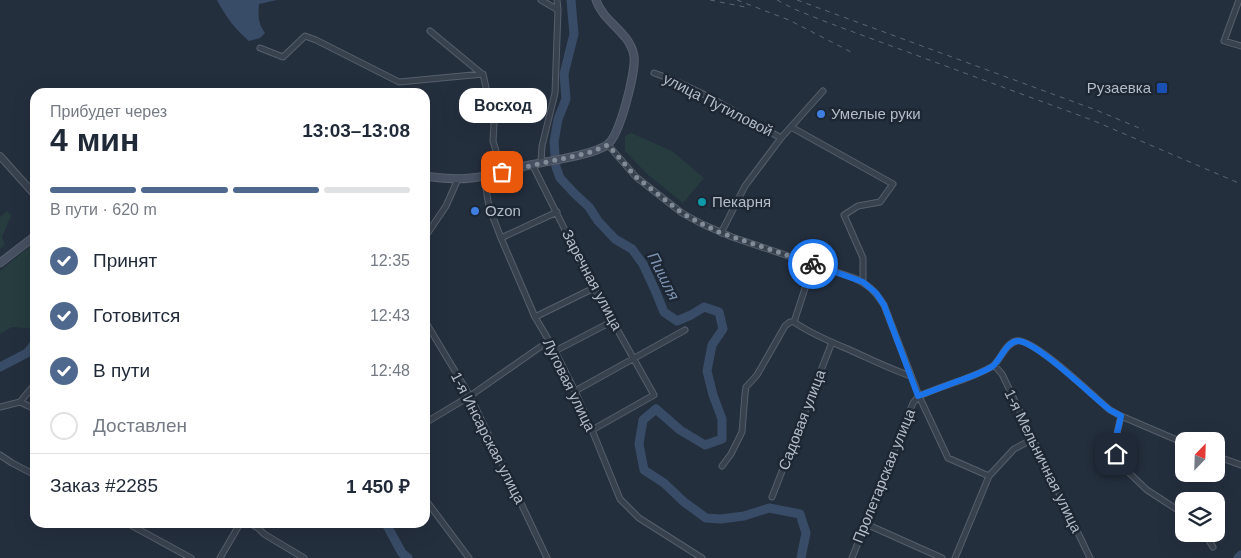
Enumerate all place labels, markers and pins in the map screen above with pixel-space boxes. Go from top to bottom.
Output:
place label: Рузаевка [1087,79,1152,96]
marker: Рузаевка [1155,81,1169,95]
callout: Восход [458,87,546,122]
place label: Умелые руки [831,105,921,122]
marker: Умелые руки [815,108,827,120]
pin [481,151,523,193]
place label: Пекарня [712,193,771,210]
marker: Пекарня [696,196,708,208]
place label: Ozon [485,202,521,219]
marker: Ozon [469,205,481,217]
pin [1095,433,1137,475]

